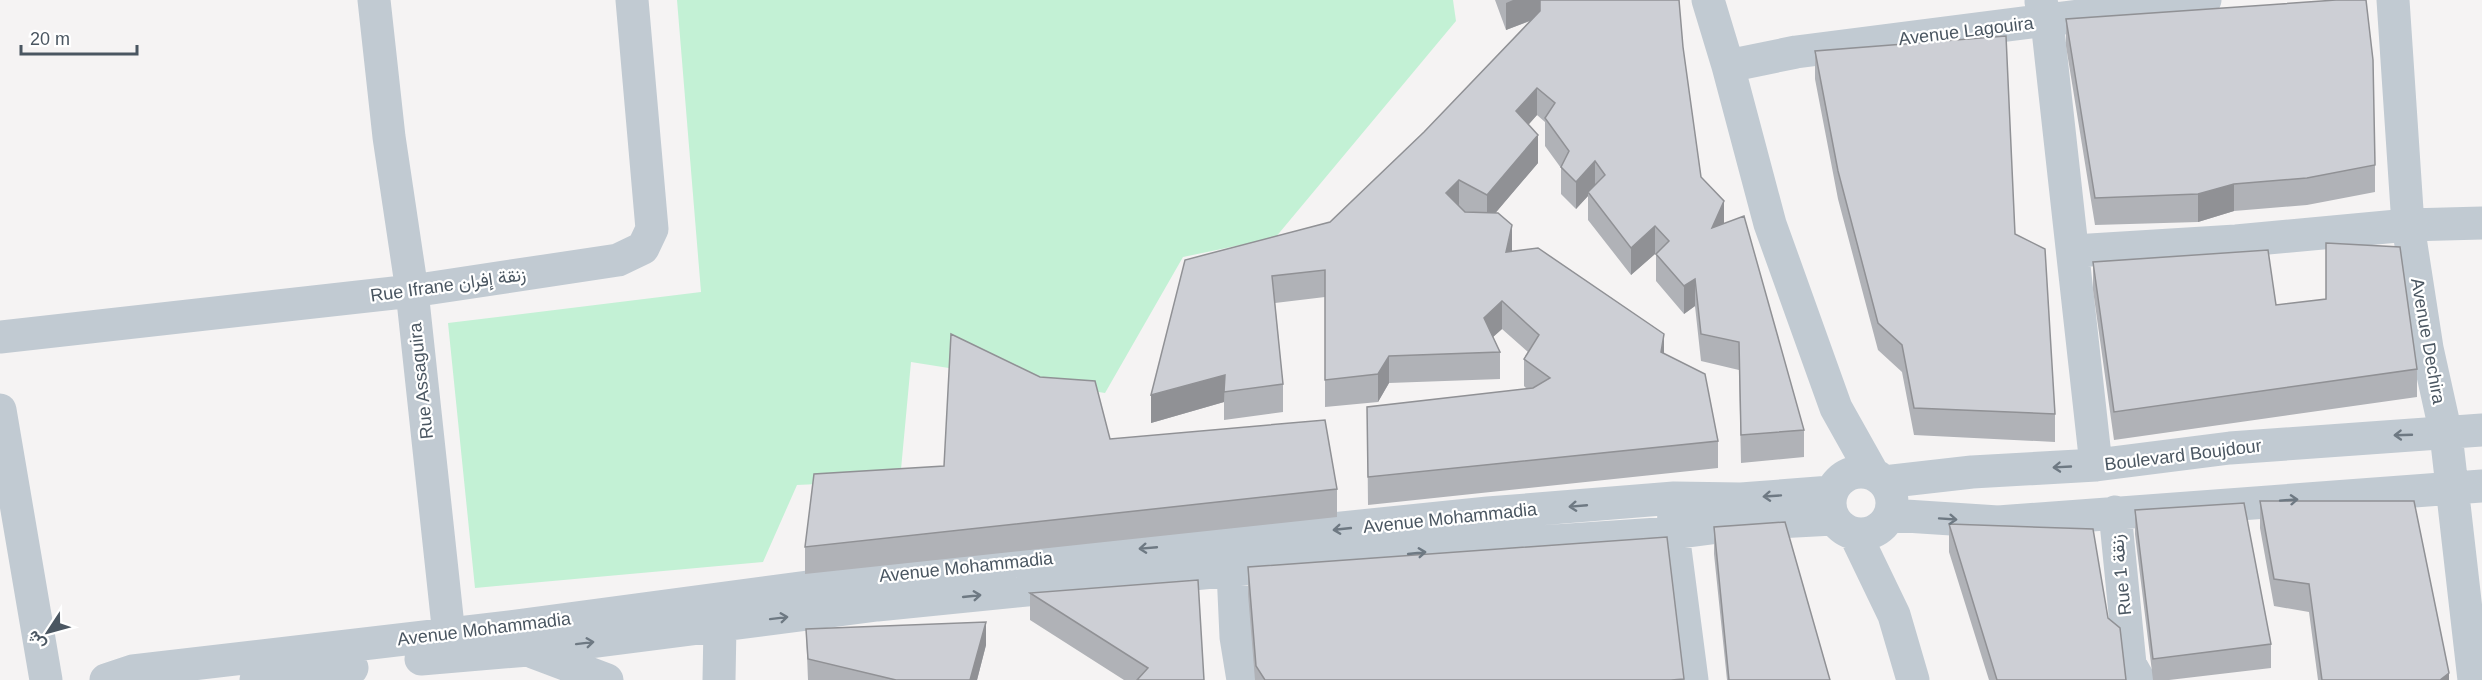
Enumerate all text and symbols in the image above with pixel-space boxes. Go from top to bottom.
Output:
street label: Avenue Lagouira [1897,13,2036,49]
scale bar [21,18,136,56]
text: 20 m [30,29,70,49]
street label: Rue Ifrane زنقة إفران [369,264,527,308]
street label: Avenue Dechira [2407,276,2449,407]
street label: Rue Assaguira [405,321,437,440]
one-way arrow [2393,430,2413,441]
street label: Boulevard Boujdour [2103,435,2263,475]
one-way arrow [2053,462,2073,473]
one-way arrow [1763,491,1783,502]
one-way arrow [2278,494,2298,505]
street label: Avenue Mohammadia [1362,499,1539,537]
one-way arrow [1568,500,1588,511]
one-way arrow [1937,514,1957,525]
one-way arrow [1332,523,1352,534]
street label: Rue 1 زنقة [2107,533,2136,617]
one-way arrow [1138,543,1158,554]
one-way arrow [1407,547,1427,558]
street label: Avenue Mohammadia [878,548,1055,586]
one-way arrow [962,590,982,601]
north arrow [18,602,78,662]
street label: Avenue Mohammadia [396,608,573,650]
one-way arrow [768,613,788,624]
text: ش [24,627,50,653]
one-way arrow [575,637,595,648]

